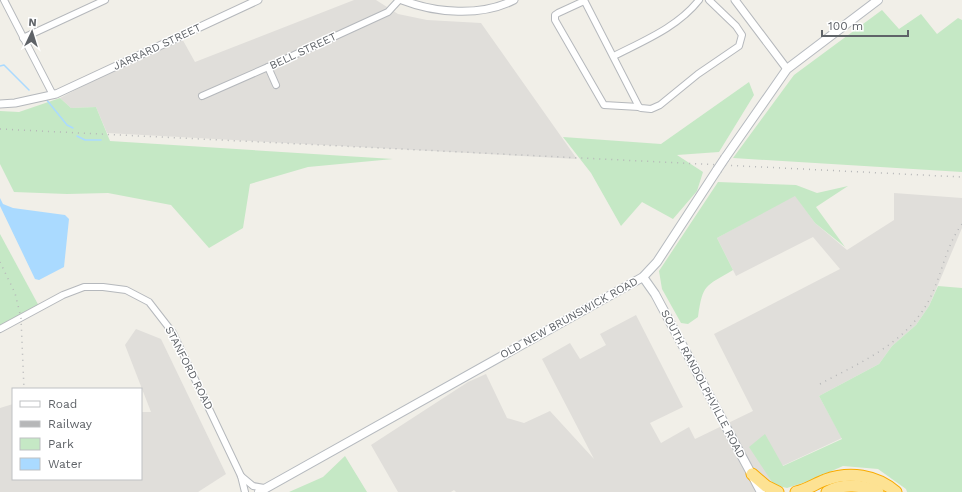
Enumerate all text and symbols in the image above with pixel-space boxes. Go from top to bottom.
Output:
north arrow [12,12,52,52]
scale bar [822,12,908,38]
text: N [28,16,37,29]
text: 100 m [828,19,863,33]
street label: JARRARD STREET [111,21,203,73]
street label: BELL STREET [268,30,339,72]
street label: OLD NEW BRUNSWICK ROAD [498,275,640,361]
street label: SOUTH RANDOLPHVILLE ROAD [658,307,748,461]
street label: STANFORD ROAD [162,324,216,412]
legend [12,388,142,480]
text: Road [48,397,77,411]
text: Railway [48,417,93,431]
text: Park [48,437,74,451]
text: Water [48,457,83,471]

